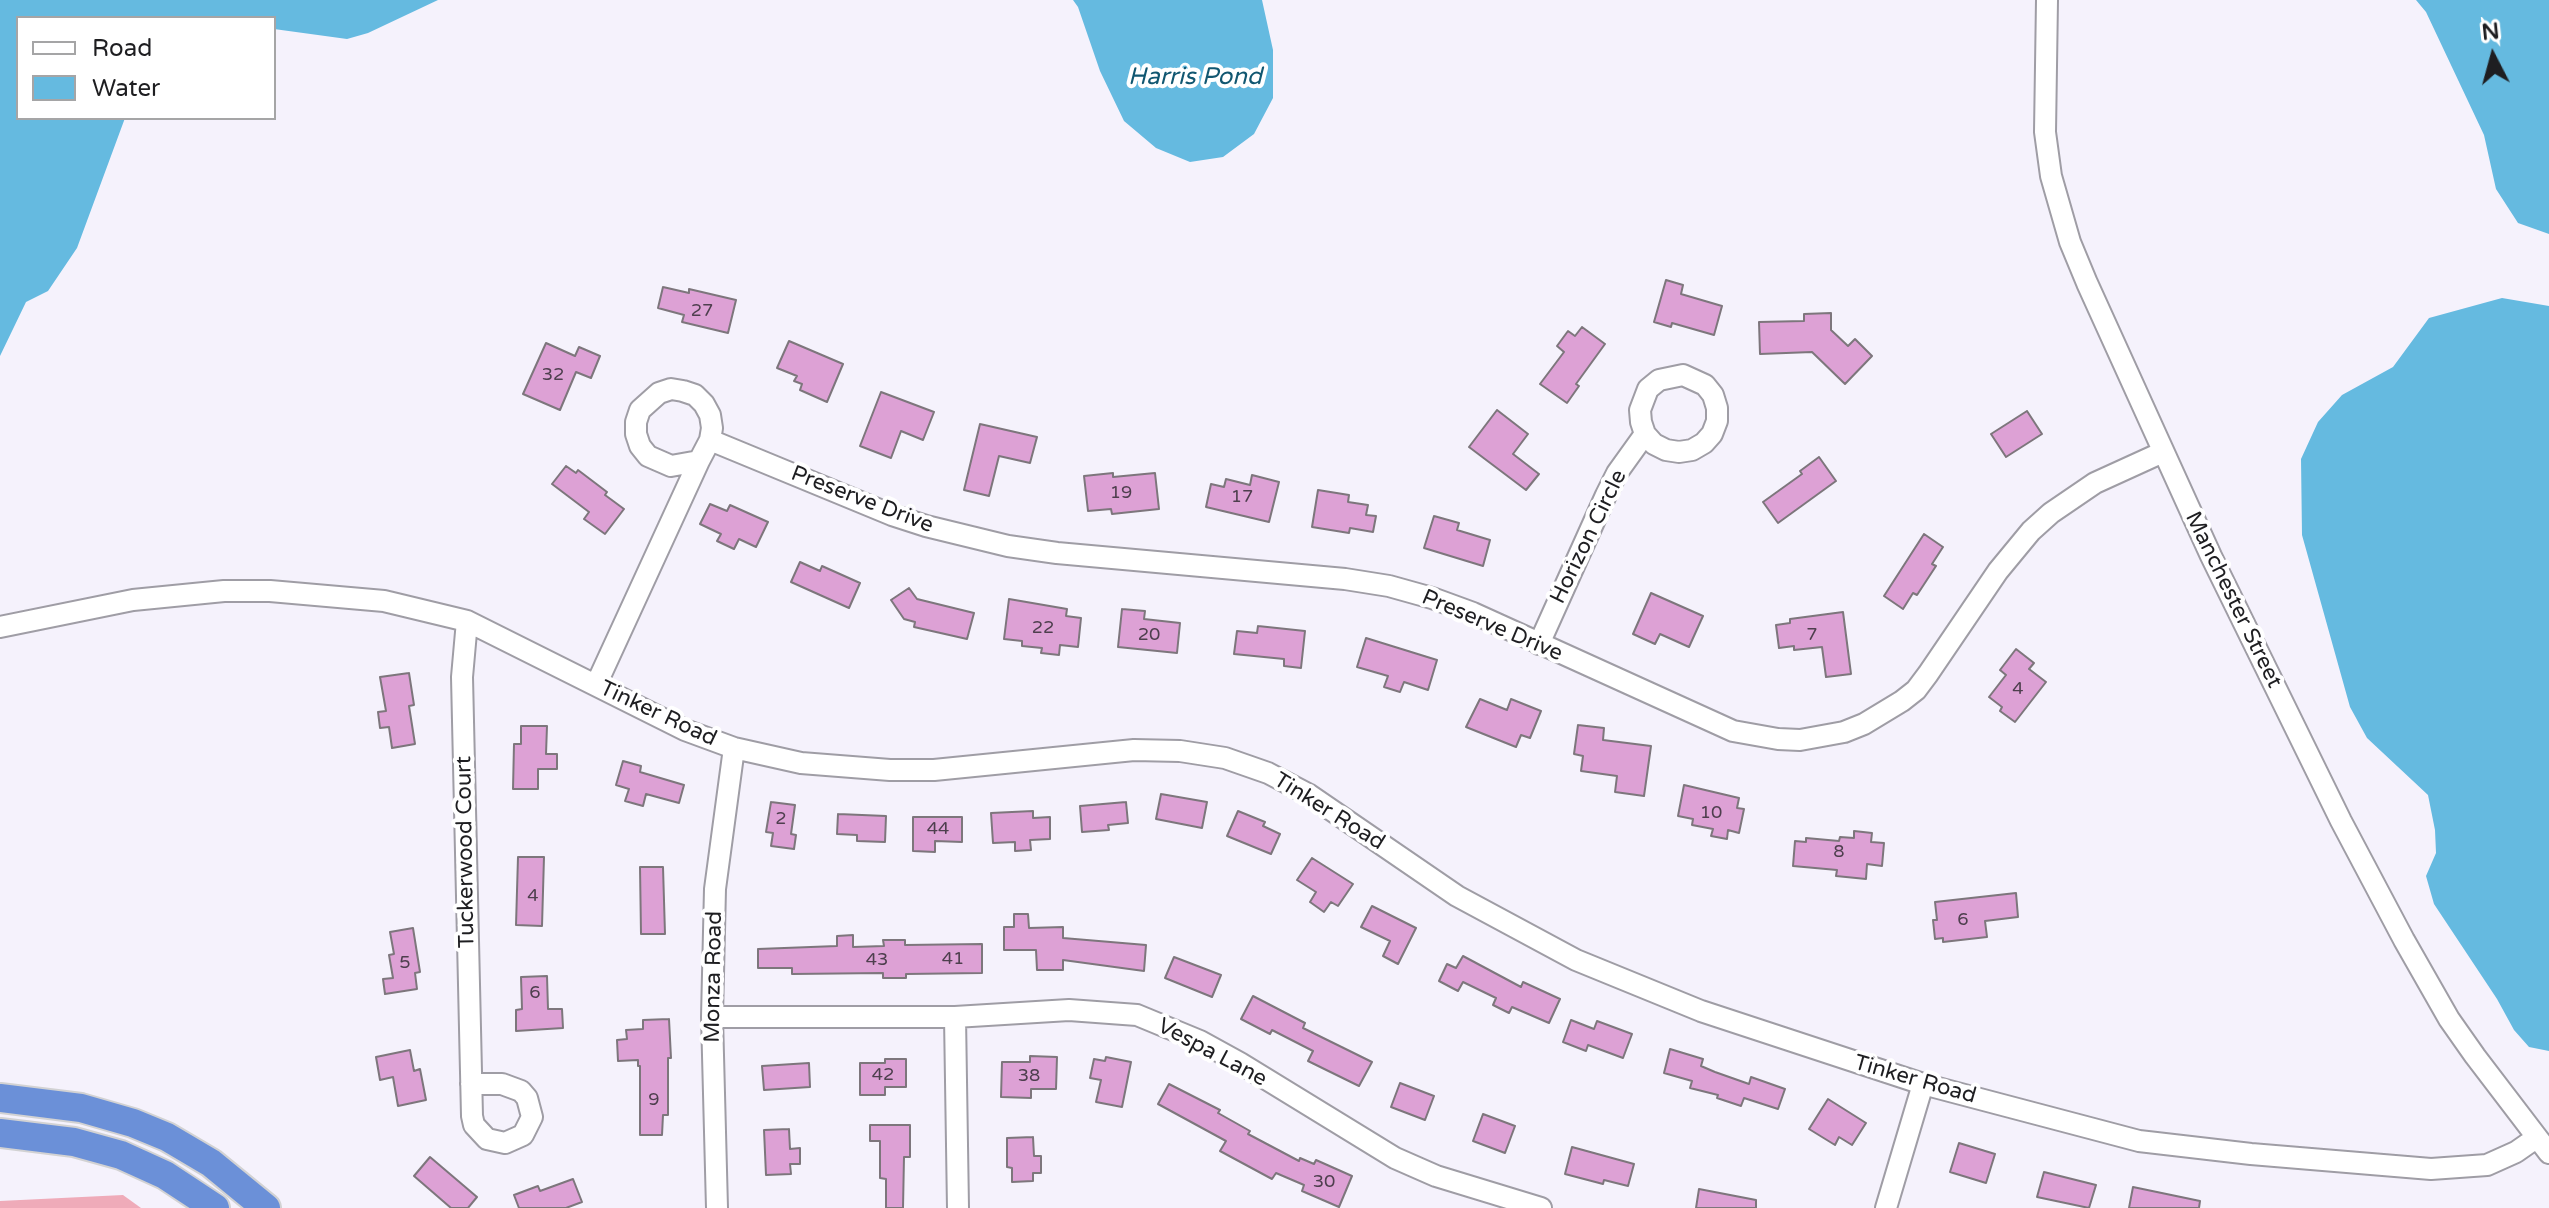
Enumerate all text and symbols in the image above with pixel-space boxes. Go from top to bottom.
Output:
legend [16,16,276,120]
north arrow [2453,16,2533,96]
text: N [2480,18,2501,46]
text: Road [92,34,152,63]
water label: Harris Pond [1128,64,1262,92]
text: Water [92,74,160,103]
house number: 27 [691,300,713,322]
house number: 32 [542,364,564,386]
street label: Preserve Drive [787,461,937,539]
street label: Horizon Circle [1545,466,1633,608]
house number: 19 [1110,482,1132,504]
house number: 17 [1231,486,1253,508]
street label: Manchester Street [2179,508,2287,692]
street label: Preserve Drive [1418,584,1566,668]
house number: 22 [1032,617,1054,639]
house number: 20 [1138,624,1160,646]
house number: 7 [1806,624,1818,646]
street label: Tinker Road [595,675,721,753]
house number: 4 [2012,678,2024,700]
street label: Tuckerwood Court [451,756,481,948]
street label: Tinker Road [1269,767,1389,857]
house number: 10 [1700,802,1722,824]
house number: 2 [775,808,787,830]
house number: 44 [927,818,949,840]
house number: 8 [1833,841,1845,863]
house number: 4 [527,885,539,907]
house number: 6 [1957,909,1969,931]
street label: Monza Road [700,911,728,1043]
house number: 41 [942,948,964,970]
house number: 43 [866,949,888,971]
house number: 5 [399,952,411,974]
house number: 6 [529,982,541,1004]
street label: Vespa Lane [1153,1013,1271,1093]
street label: Tinker Road [1851,1050,1979,1110]
house number: 42 [872,1064,894,1086]
house number: 38 [1018,1065,1040,1087]
house number: 9 [648,1089,660,1111]
house number: 30 [1313,1171,1335,1193]

